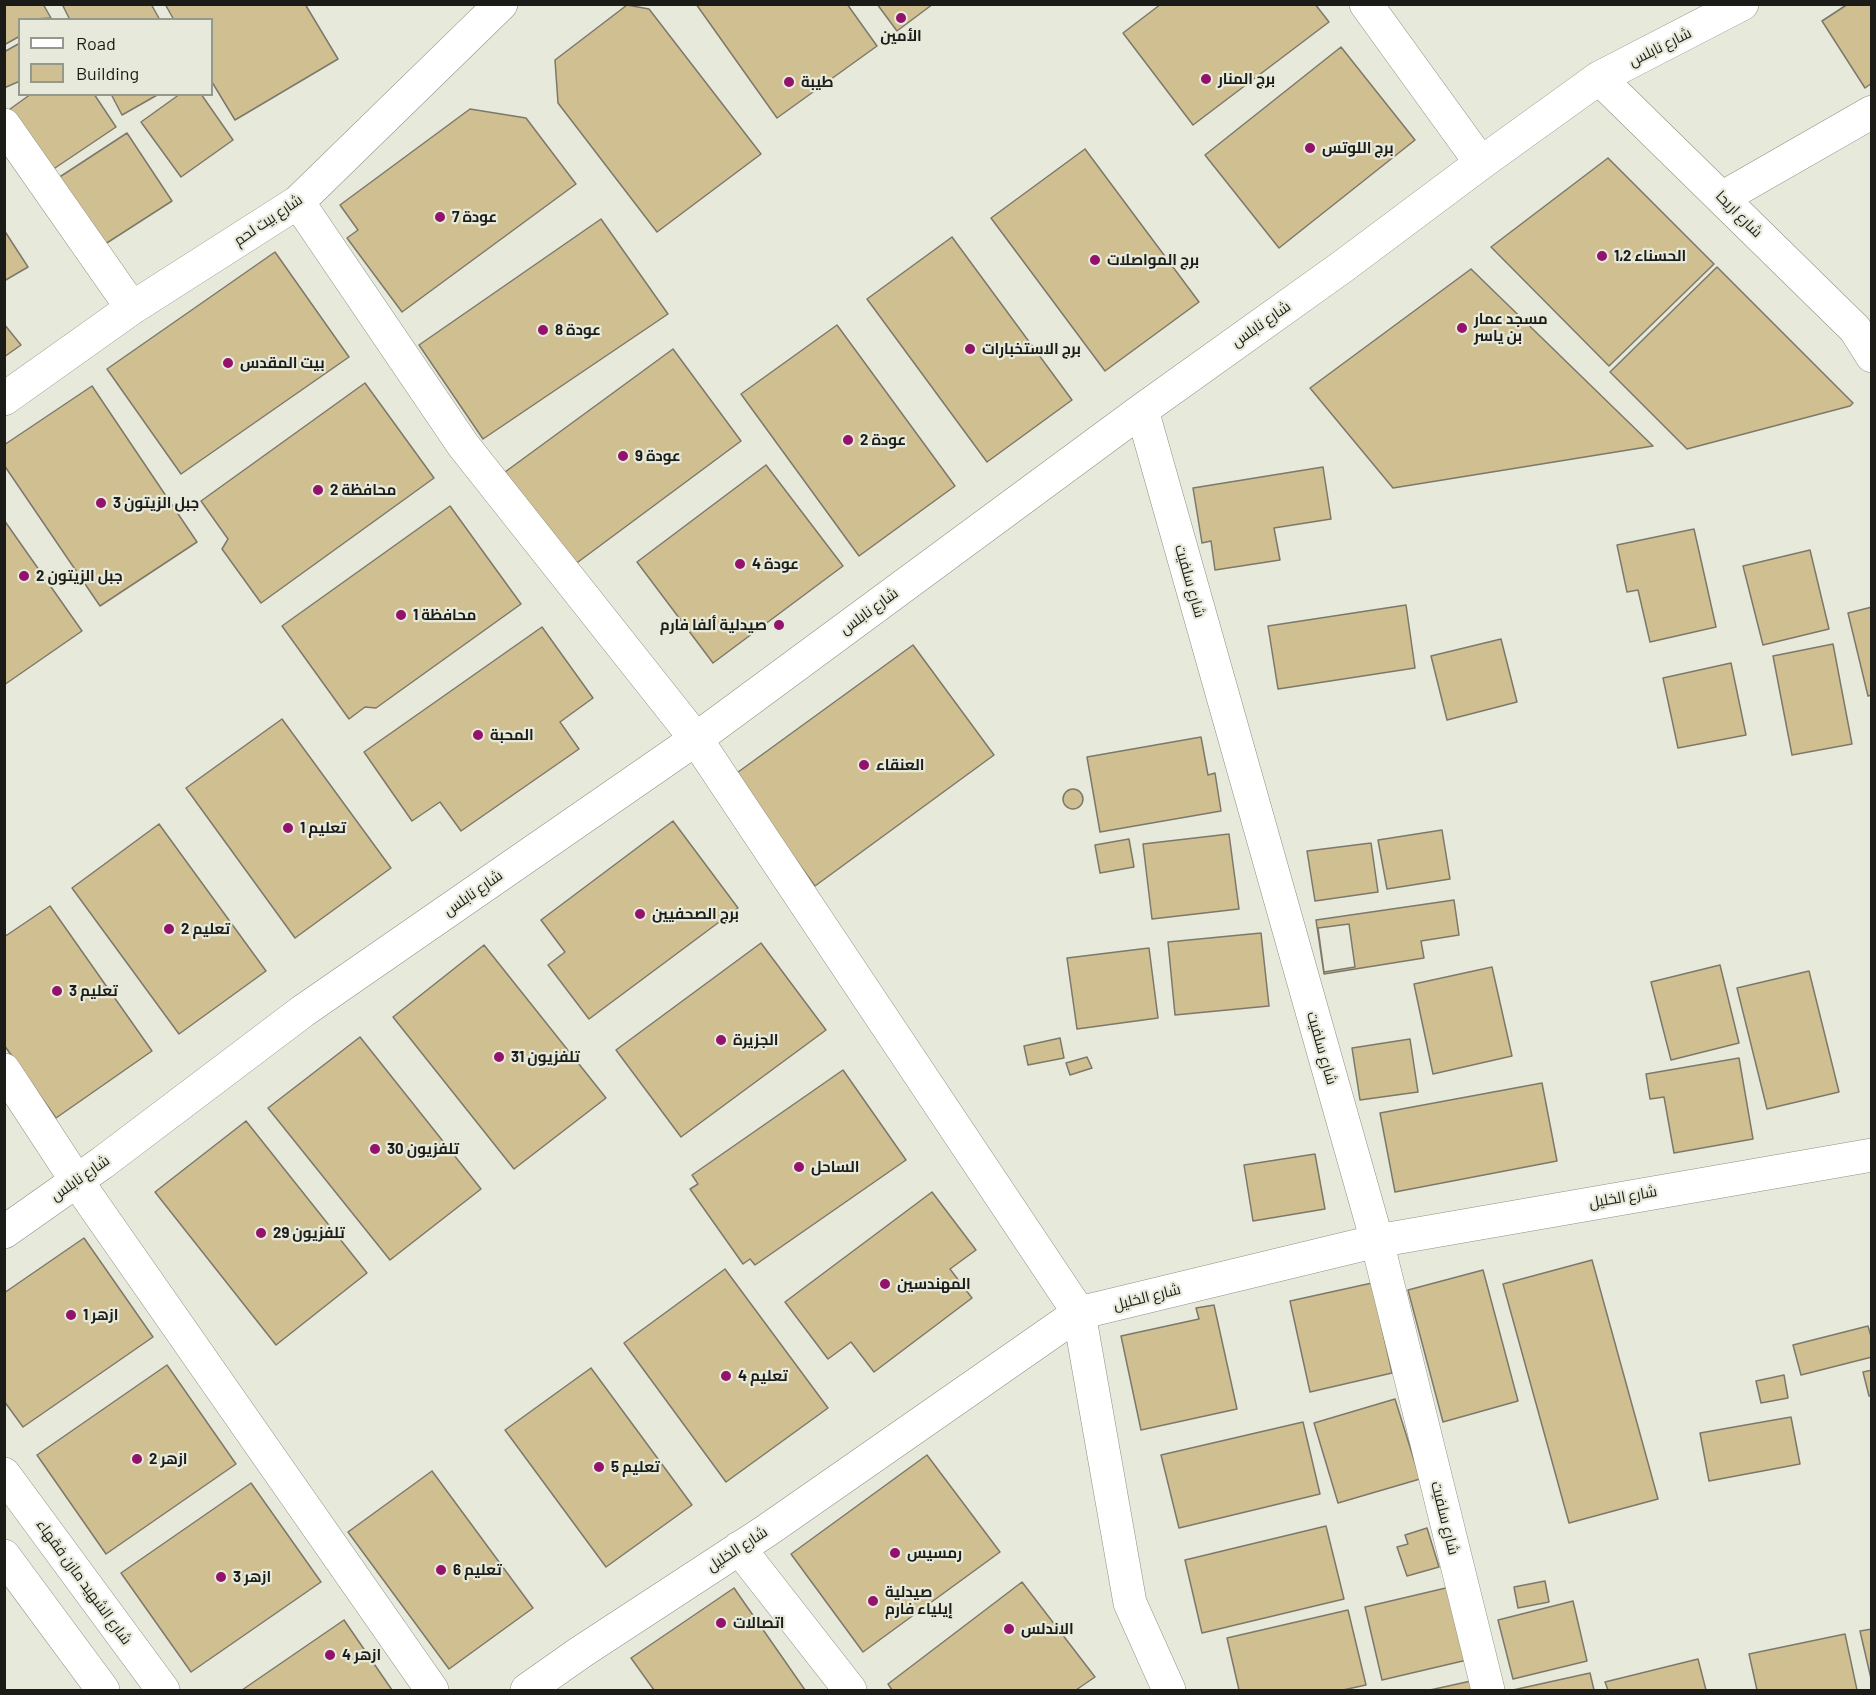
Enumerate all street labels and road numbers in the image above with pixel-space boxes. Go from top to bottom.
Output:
street label: شارع نابلس [1626,24,1694,70]
street label: شارع اريحا [1712,187,1766,241]
street label: شارع بيت لحم [230,191,306,249]
street label: شارع نابلس [1228,297,1294,351]
street label: شارع سلفيت [1171,542,1209,620]
street label: شارع نابلس [836,584,902,638]
street label: شارع نابلس [440,866,506,920]
street label: شارع سلفيت [1303,1009,1341,1087]
street label: شارع نابلس [47,1151,113,1205]
street label: شارع الخليل [1588,1182,1658,1212]
street label: شارع الخليل [1111,1280,1183,1314]
street label: شارع سلفيت [1427,1479,1463,1557]
street label: شارع الشهيد مازن فقهاء [32,1516,136,1648]
street label: شارع الخليل [703,1523,771,1575]

